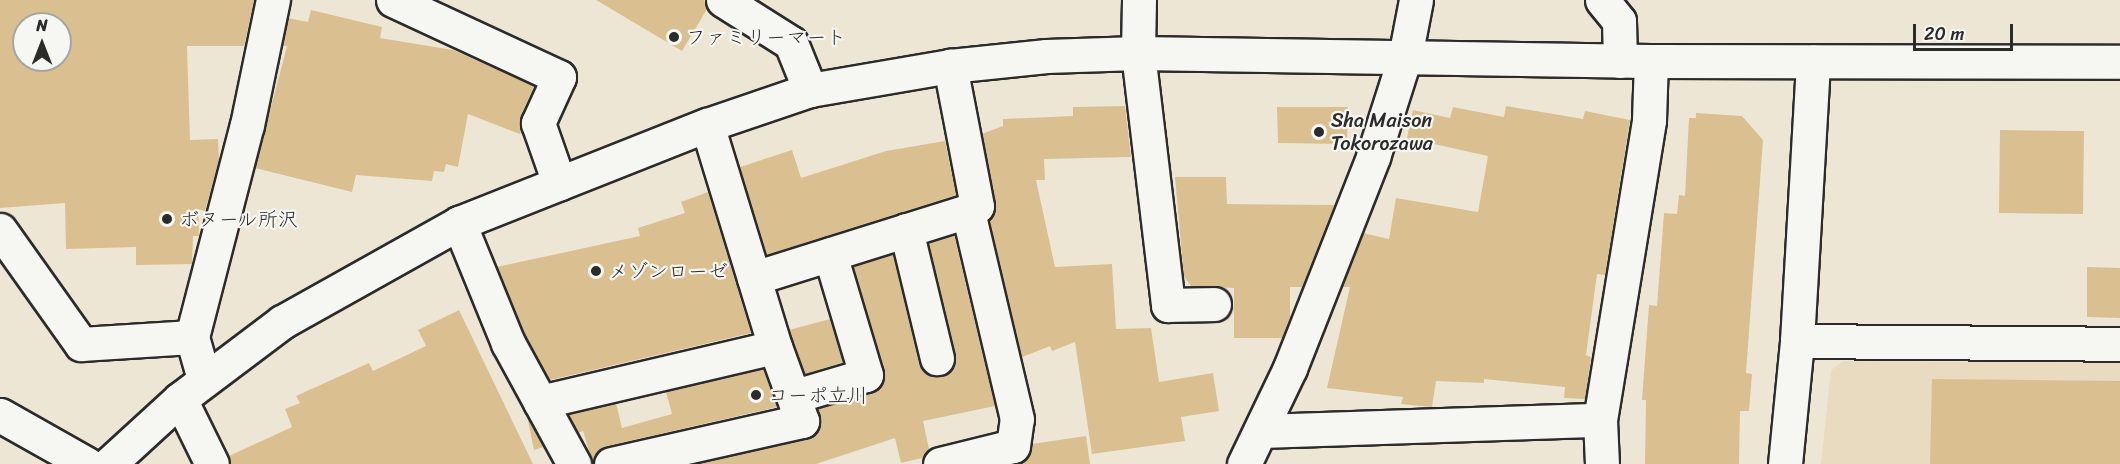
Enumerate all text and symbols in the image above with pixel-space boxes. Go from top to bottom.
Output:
text: N [36,11,48,40]
north arrow [12,12,72,72]
scale bar [1916,12,2016,50]
text: 20 m [1924,18,1964,50]
place label: ファミリーマート [686,25,846,49]
marker: ファミリーマート [667,30,681,44]
place label: Sha Maison Tokorozawa [1331,108,1433,155]
marker: Sha Maison Tokorozawa [1312,125,1326,139]
place label: ボヌール所沢 [179,207,299,231]
marker: ボヌール所沢 [160,212,174,226]
place label: メゾンローゼ [608,259,728,283]
marker: メゾンローゼ [589,264,603,278]
place label: コーポ立川 [768,383,868,407]
marker: コーポ立川 [749,388,763,402]

